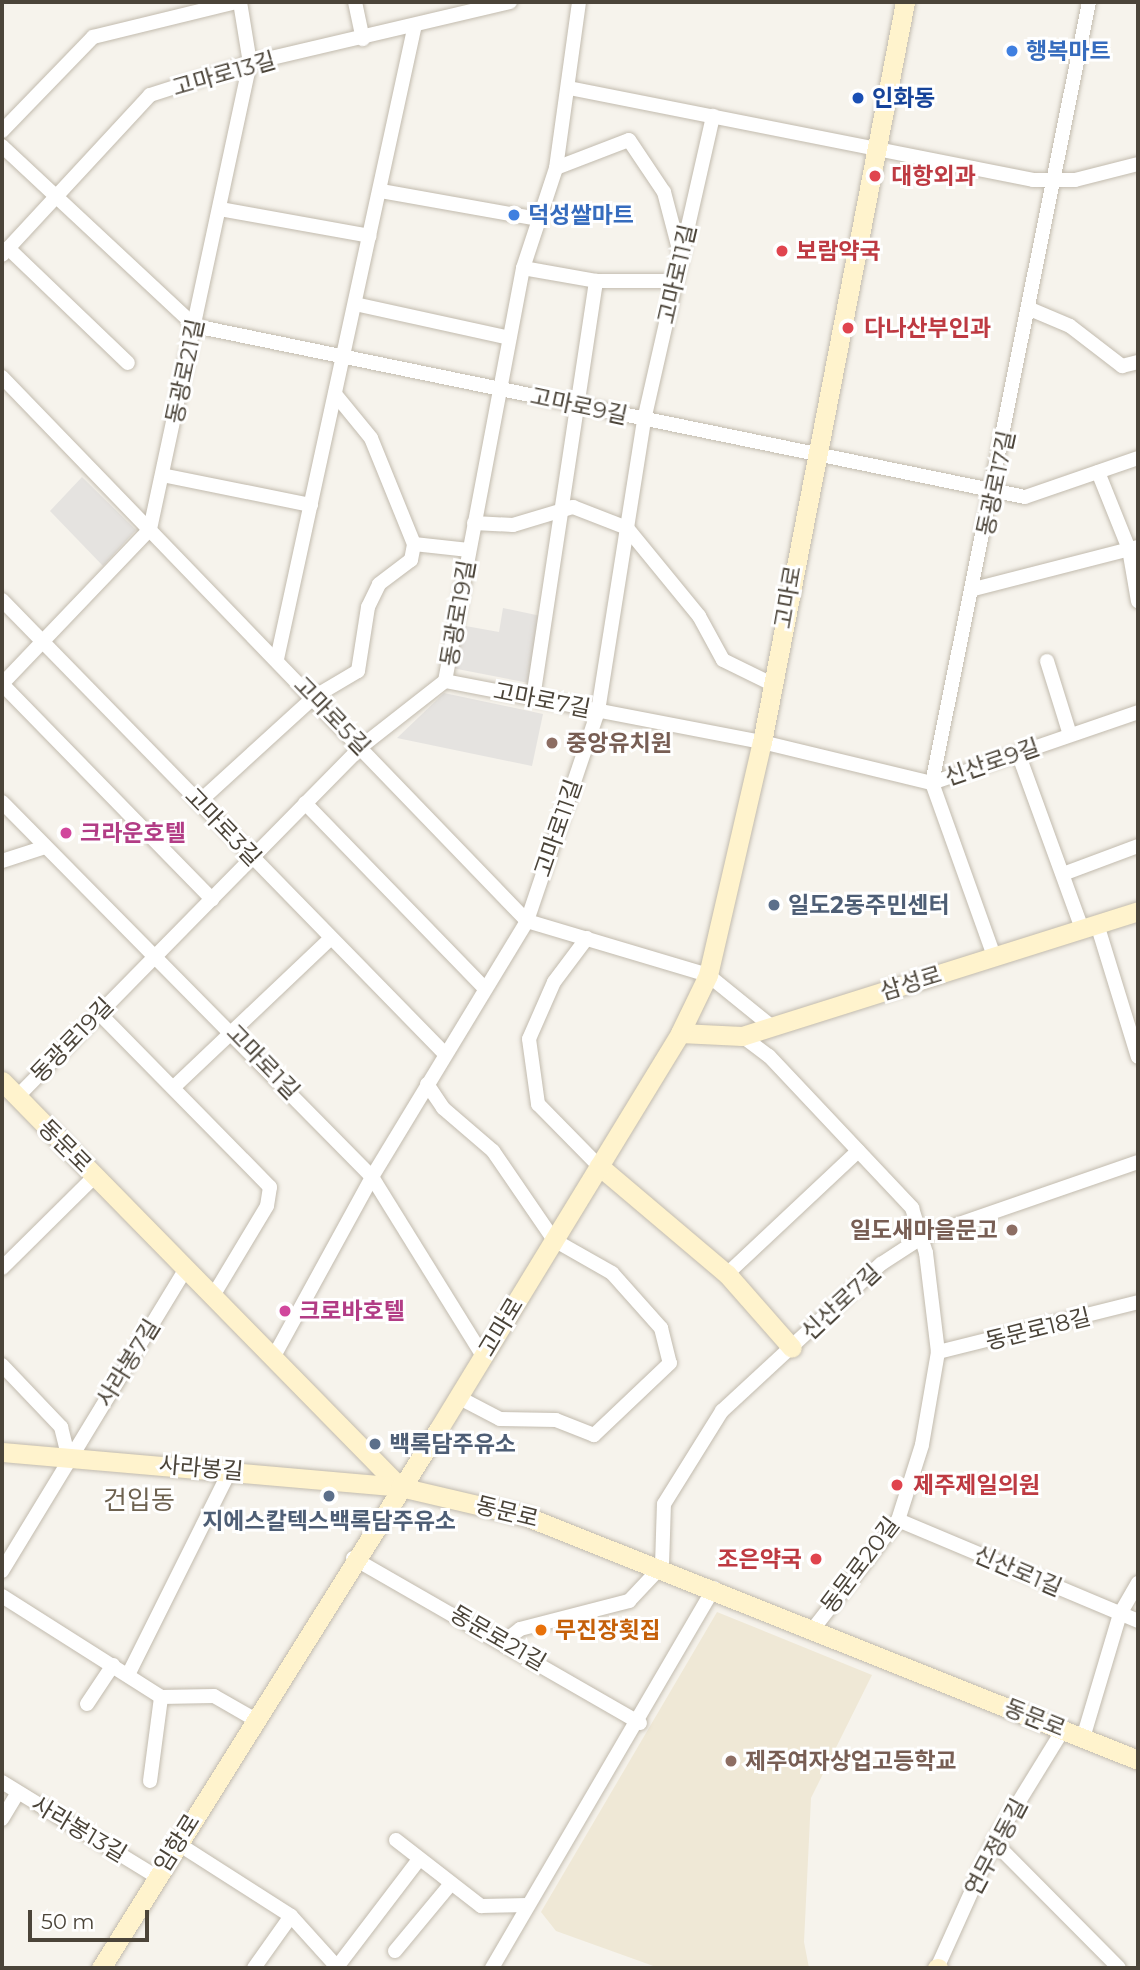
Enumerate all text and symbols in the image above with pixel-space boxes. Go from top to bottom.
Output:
place label: 행복마트 [1026,37,1111,65]
marker: 행복마트 [1004,43,1020,59]
street label: 고마로13길 [169,46,279,102]
place label: 인화동 [872,84,935,112]
marker: 인화동 [850,90,866,106]
place label: 대항외과 [891,162,976,190]
marker: 대항외과 [865,166,885,186]
place label: 덕성쌀마트 [528,201,634,229]
marker: 덕성쌀마트 [506,207,522,223]
street label: 고마로11길 [652,222,702,326]
place label: 보람약국 [796,237,881,265]
marker: 보람약국 [774,243,790,259]
place label: 다나산부인과 [864,314,991,342]
street label: 동광로21길 [160,316,210,426]
marker: 다나산부인과 [838,318,858,338]
street label: 고마로9길 [528,382,630,430]
street label: 동광로17길 [971,428,1021,538]
street label: 동광로19길 [435,558,481,668]
street label: 고마로 [769,563,807,631]
street label: 고마로5길 [288,671,376,761]
street label: 고마로7길 [491,677,593,723]
place label: 중앙유치원 [566,729,672,757]
street label: 신산로9길 [941,733,1043,791]
marker: 중앙유치원 [544,735,560,751]
street label: 고마로11길 [528,776,588,880]
street label: 고마로3길 [179,782,267,872]
place label: 크라운호텔 [80,819,186,847]
marker: 크라운호텔 [58,825,74,841]
place label: 일도2동주민센터 [788,891,950,919]
marker: 일도2동주민센터 [766,897,782,913]
street label: 삼성로 [877,961,945,1005]
street label: 동광로19길 [25,992,119,1088]
street label: 고마로1길 [221,1019,305,1105]
street label: 동문로 [33,1114,97,1178]
place label: 일도새마을문고 [850,1216,998,1244]
marker: 일도새마을문고 [1004,1222,1020,1238]
street label: 신산로7길 [796,1258,886,1346]
street label: 고마로 [473,1293,529,1361]
place label: 크로바호텔 [299,1297,405,1325]
marker: 크로바호텔 [277,1303,293,1319]
street label: 동문로18길 [982,1303,1094,1355]
street label: 사라봉7길 [90,1314,166,1412]
place label: 백록담주유소 [389,1430,516,1458]
marker: 백록담주유소 [367,1436,383,1452]
street label: 사라봉길 [158,1451,244,1485]
place label: 제주제일의원 [913,1471,1040,1499]
marker: 제주제일의원 [887,1475,907,1495]
district label: 건입동 [103,1485,175,1517]
marker: 지에스칼텍스백록담주유소 [321,1488,337,1504]
street label: 동문로 [473,1491,541,1533]
place label: 지에스칼텍스백록담주유소 [202,1507,456,1535]
street label: 동문로20길 [815,1512,905,1618]
street label: 신산로1길 [970,1540,1066,1602]
place label: 조은약국 [717,1545,802,1573]
marker: 조은약국 [808,1551,824,1567]
street label: 동문로21길 [445,1600,551,1676]
place label: 무진장횟집 [555,1616,661,1644]
marker: 무진장횟집 [533,1622,549,1638]
street label: 동문로 [1000,1693,1070,1743]
place label: 제주여자상업고등학교 [745,1747,957,1775]
marker: 제주여자상업고등학교 [723,1753,739,1769]
street label: 사라봉13길 [26,1790,132,1868]
street label: 연무정동길 [959,1794,1033,1900]
street label: 임항로 [148,1809,206,1877]
scale bar [32,1896,152,1940]
text: 50 m [41,1909,95,1934]

